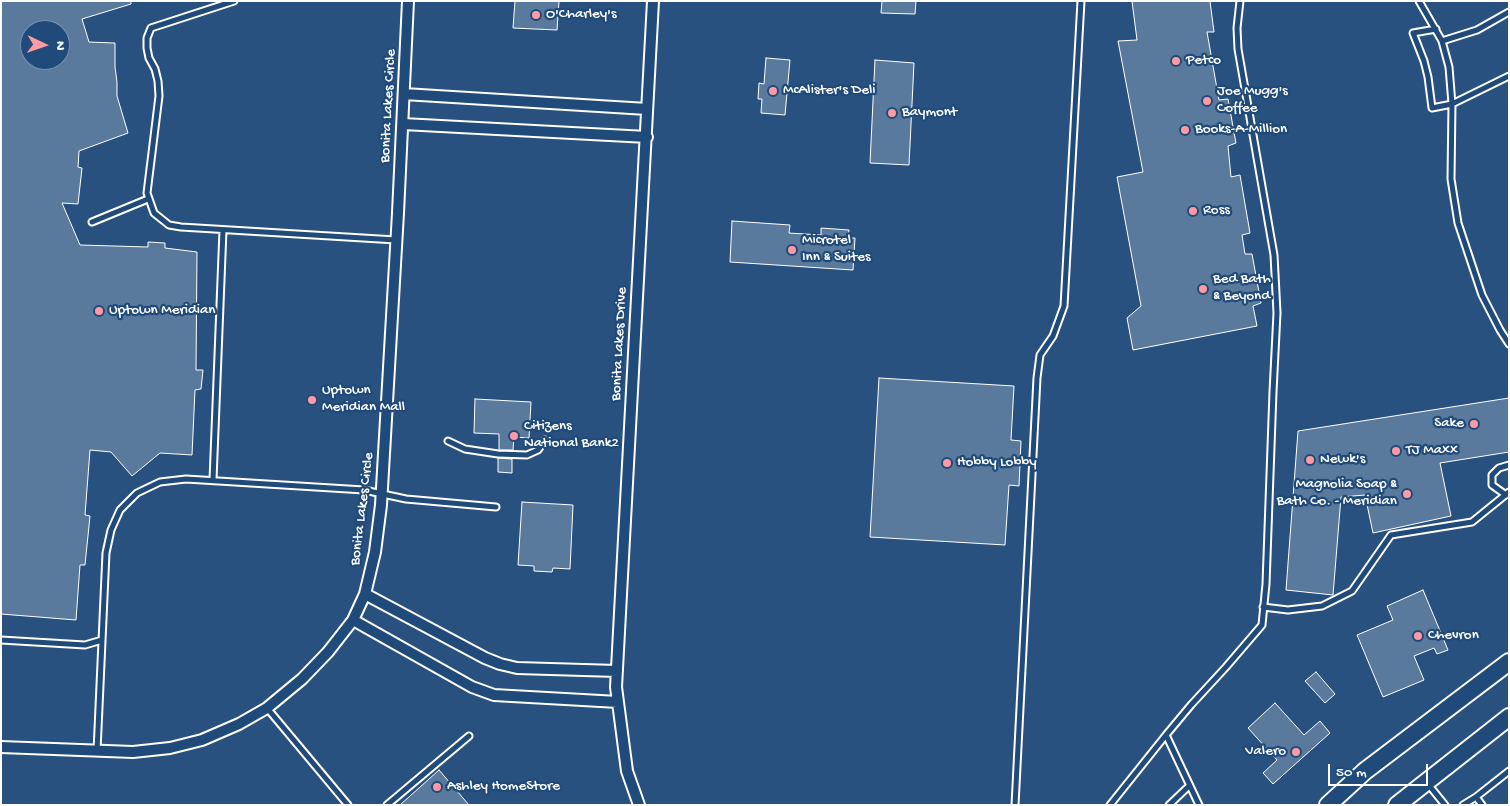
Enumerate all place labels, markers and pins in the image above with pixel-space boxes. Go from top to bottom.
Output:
place label: O'Charley's [546,6,616,24]
marker: O'Charley's [530,9,542,21]
place label: Petco [1186,52,1221,70]
marker: Petco [1170,55,1182,67]
place label: McAlister's Deli [783,82,876,100]
place label: Joe Mugg's Coffee [1217,83,1288,118]
marker: McAlister's Deli [767,85,779,97]
marker: Joe Mugg's Coffee [1201,95,1213,107]
place label: Baymont [902,104,957,122]
marker: Baymont [886,107,898,119]
place label: Books-A-Million [1195,121,1287,139]
marker: Books-A-Million [1179,124,1191,136]
place label: Ross [1203,202,1230,220]
marker: Ross [1187,205,1199,217]
place label: Microtel Inn & Suites [802,232,871,267]
marker: Microtel Inn & Suites [786,244,798,256]
place label: Bed Bath & Beyond [1213,271,1271,306]
marker: Bed Bath & Beyond [1197,283,1209,295]
place label: Uptown Meridian [109,302,215,320]
marker: Uptown Meridian [93,305,105,317]
place label: Uptown Meridian Mall [322,382,405,417]
marker: Uptown Meridian Mall [306,394,318,406]
place label: Sake [1434,415,1464,433]
place label: Citizens National Bank2 [524,418,619,453]
marker: Sake [1468,418,1480,430]
marker: Citizens National Bank2 [508,430,520,442]
place label: TJ Maxx [1406,442,1458,460]
marker: TJ Maxx [1390,445,1402,457]
place label: Newk's [1320,451,1365,469]
place label: Hobby Lobby [957,454,1037,472]
marker: Newk's [1304,454,1316,466]
marker: Hobby Lobby [941,457,953,469]
place label: Magnolia Soap & Bath Co. - Meridian [1277,476,1397,511]
marker: Magnolia Soap & Bath Co. - Meridian [1401,488,1413,500]
place label: Chevron [1428,627,1479,645]
marker: Chevron [1412,630,1424,642]
place label: Valero [1245,743,1286,761]
marker: Valero [1290,746,1302,758]
place label: Ashley HomeStore [447,778,560,796]
marker: Ashley HomeStore [431,781,443,793]

